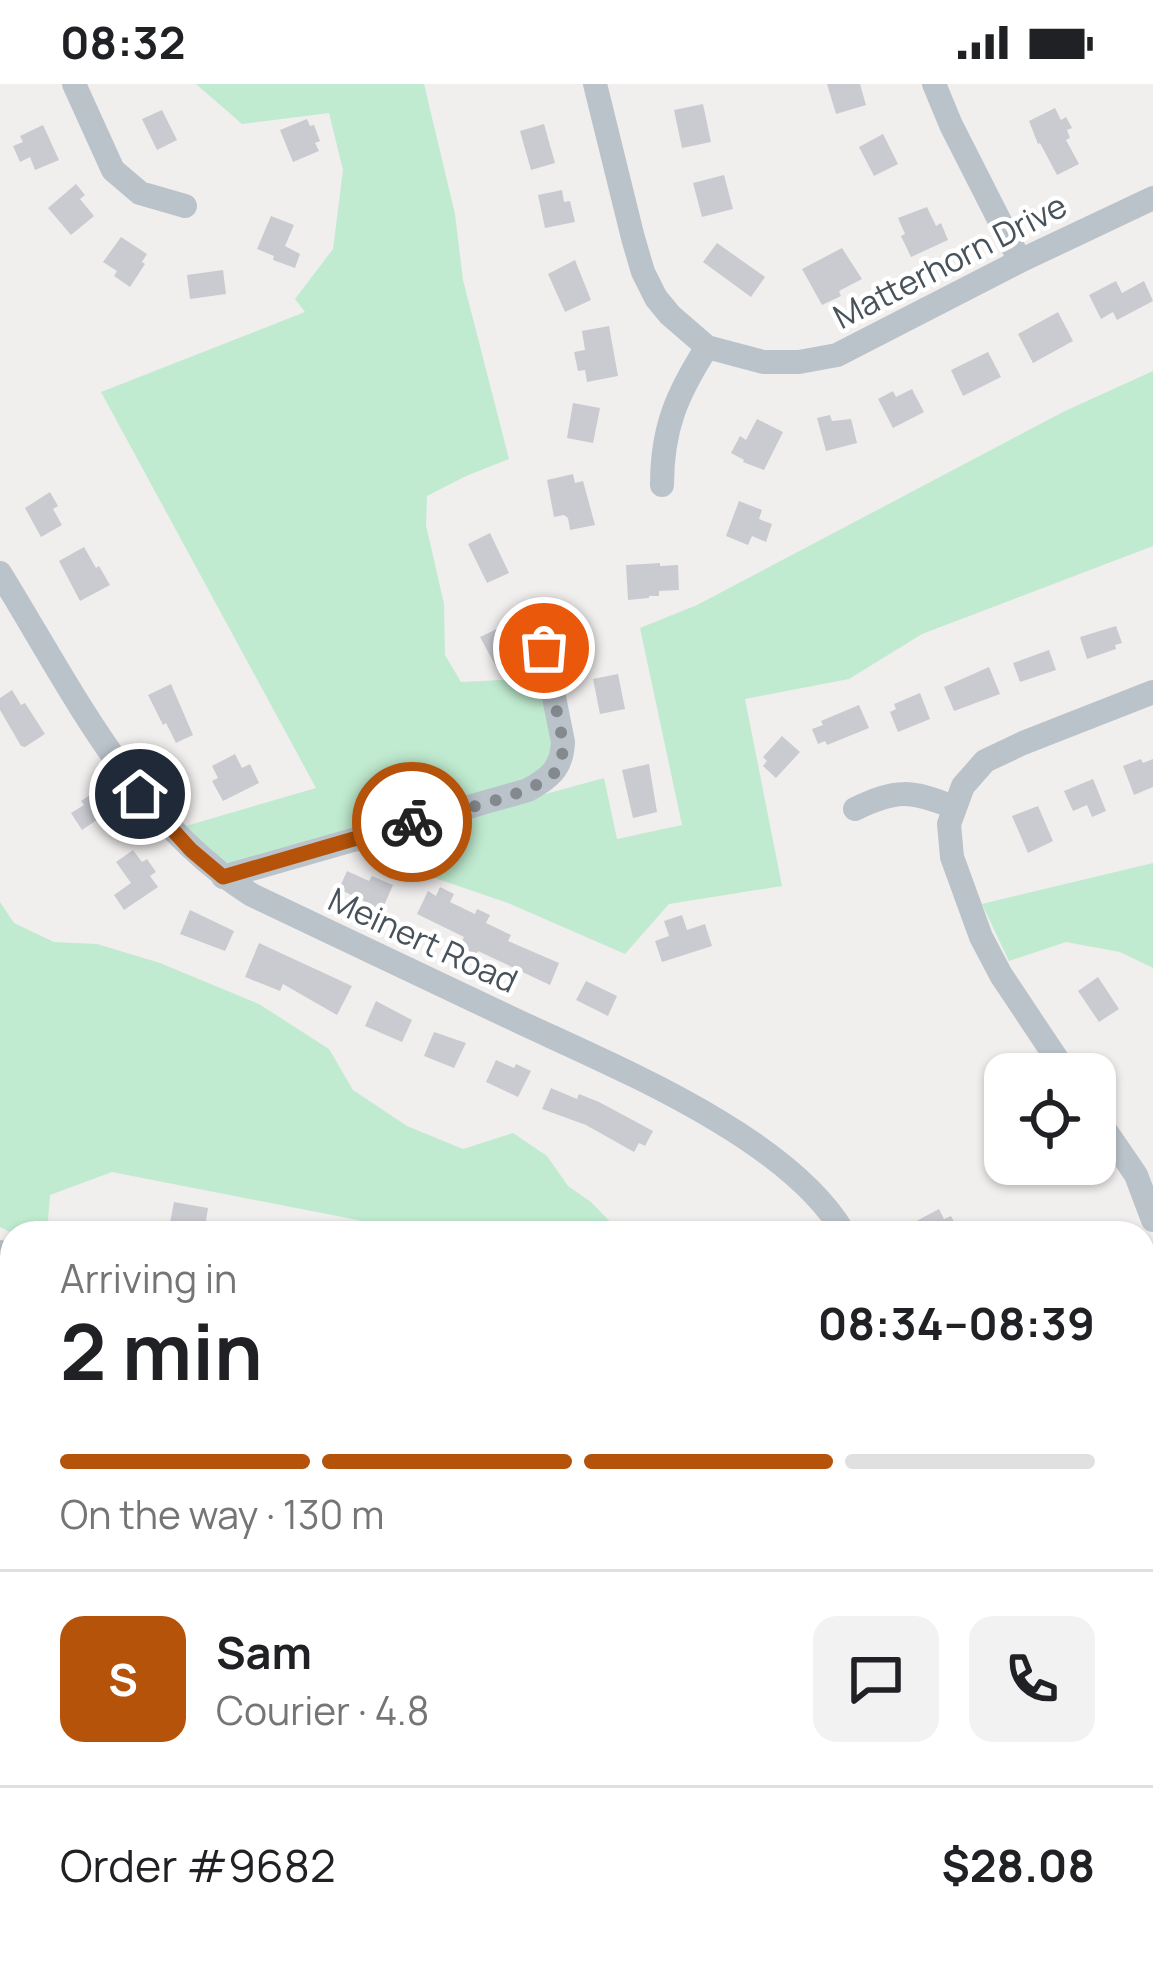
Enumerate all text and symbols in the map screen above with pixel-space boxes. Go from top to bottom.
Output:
text: 08:32 [60,11,186,73]
street label: Matterhorn Drive [825,182,1074,339]
pin [493,597,595,699]
icon: bag [511,615,577,681]
pin [89,743,191,845]
icon: home [107,761,173,827]
courier [352,762,472,882]
icon: bike [379,789,445,855]
street label: Meinert Road [322,876,525,1003]
map controls [984,1053,1116,1185]
button: locate [984,1053,1116,1185]
text: Arriving in [60,1251,237,1305]
text: 08:34–08:39 [818,1292,1095,1354]
text: 2 min [60,1297,263,1403]
text: On the way · 130 m [60,1487,384,1541]
button: chat [813,1616,939,1742]
button: phone [969,1616,1095,1742]
text: Sam [216,1621,312,1683]
text: S [108,1648,138,1710]
text: Courier · 4.8 [216,1683,429,1737]
text: Order #9682 [60,1834,336,1896]
text: $28.08 [942,1834,1095,1896]

